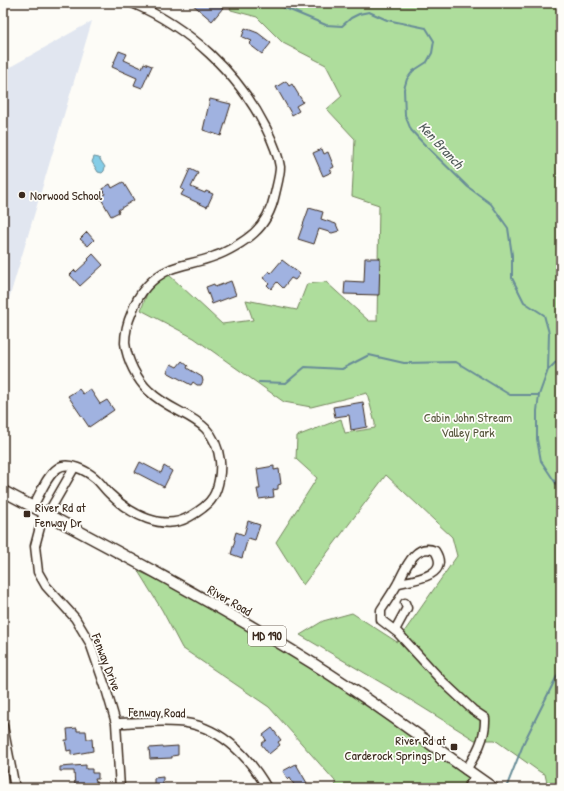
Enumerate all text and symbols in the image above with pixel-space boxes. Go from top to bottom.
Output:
water label: Ken Branch [415,117,469,173]
place label: Norwood School [30,186,103,204]
marker: Norwood School [17,190,27,200]
park label: Cabin John Stream Valley Park [424,408,512,441]
place label: River Rd at Fenway Dr [34,498,86,531]
marker: River Rd at Fenway Dr [22,509,32,519]
street label: River Road [204,580,256,620]
road number: MD 190 [248,626,286,646]
street label: Fenway Drive [87,630,126,693]
street label: Fenway Road [127,702,186,721]
place label: River Rd at Carderock Springs Dr [345,731,447,764]
marker: River Rd at Carderock Springs Dr [449,742,459,752]

